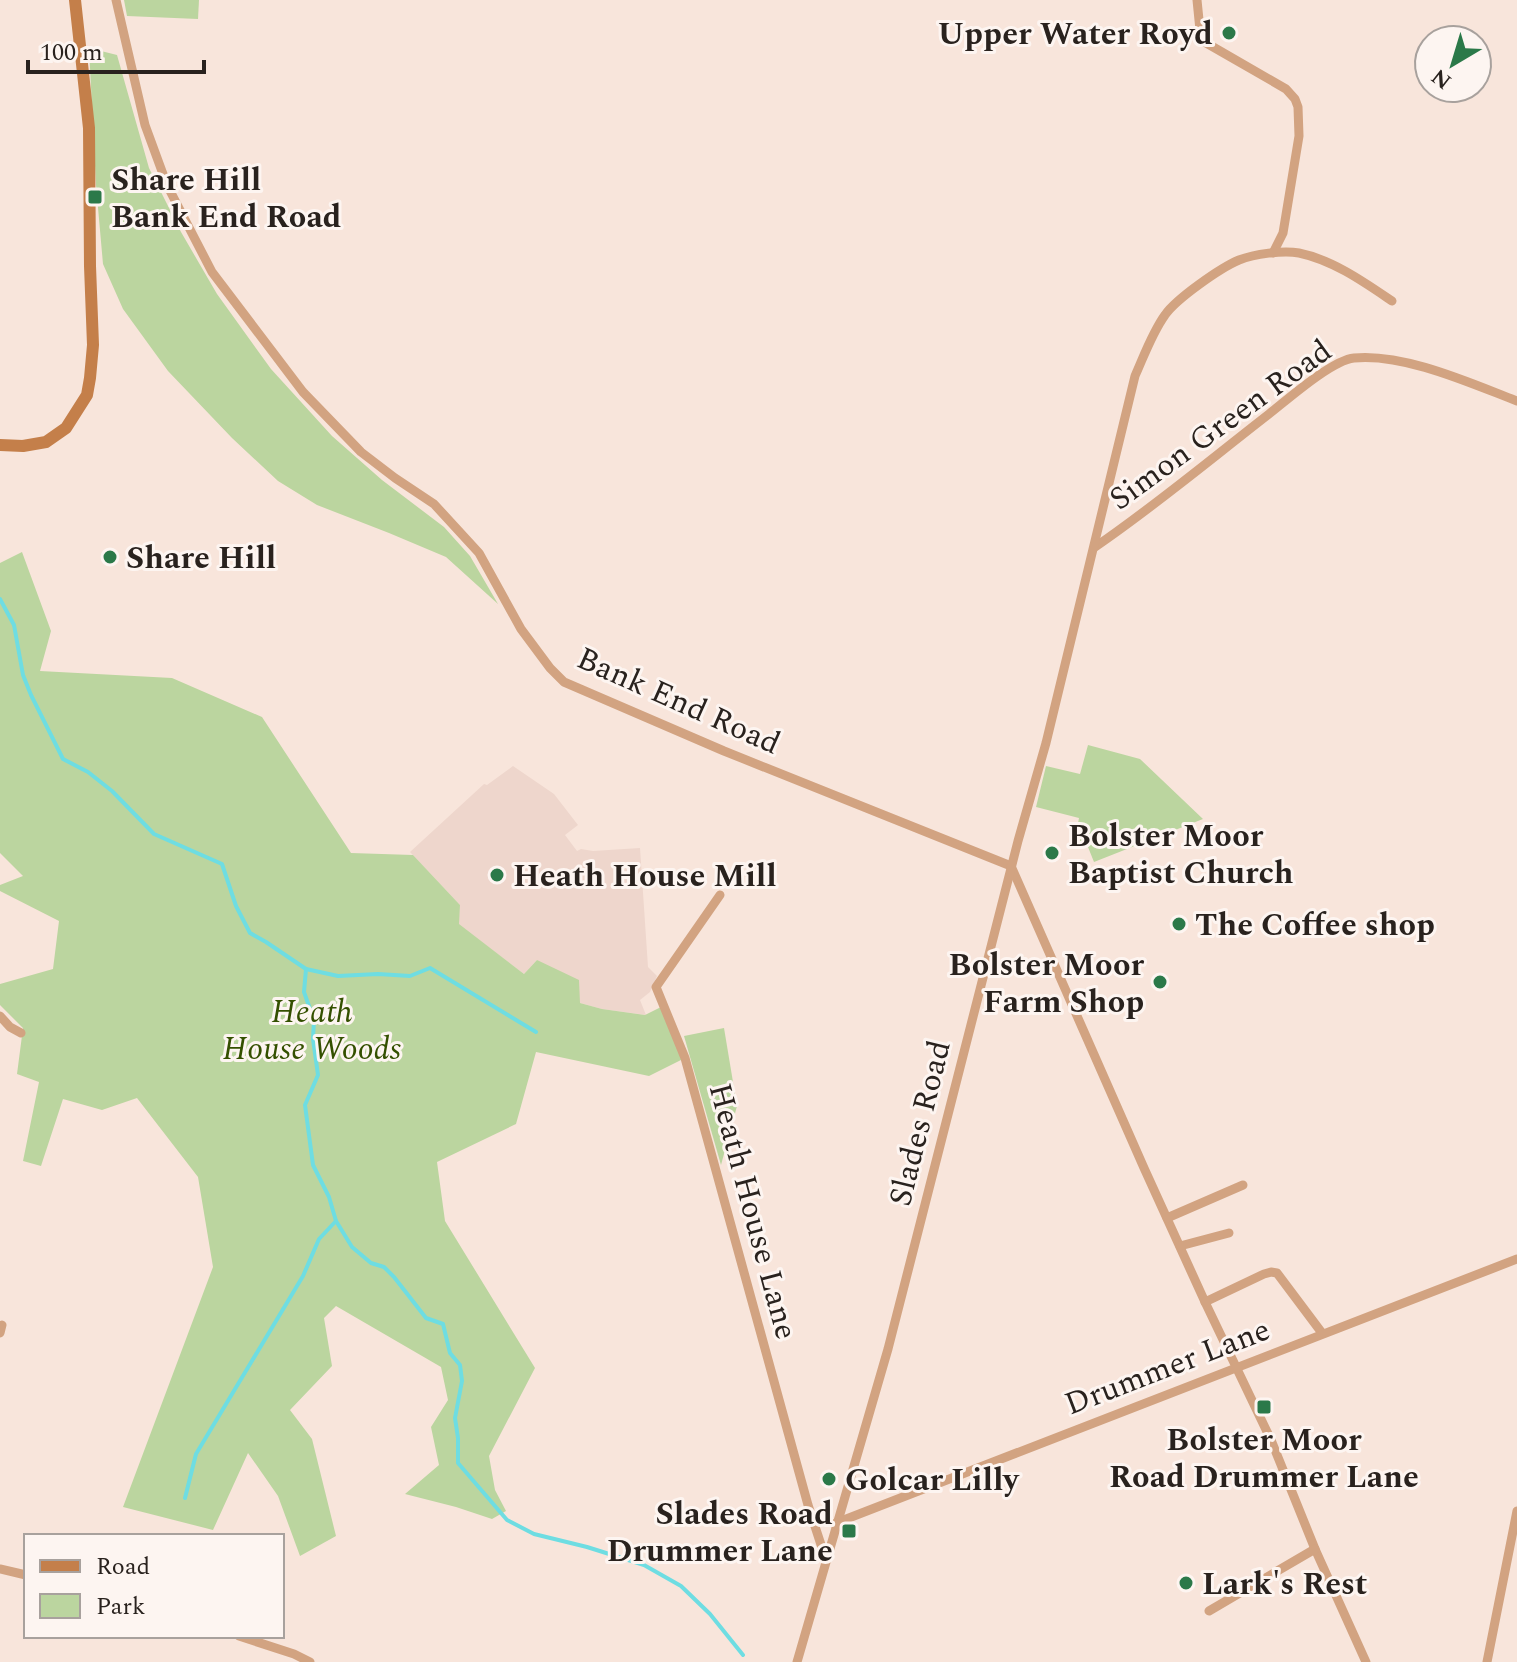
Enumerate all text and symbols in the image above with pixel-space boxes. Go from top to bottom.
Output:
place label: Upper Water Royd [938,10,1213,59]
scale bar [28,24,204,74]
marker: Upper Water Royd [1220,24,1238,42]
north arrow [1413,24,1493,104]
text: 100 m [40,35,103,71]
text: N [1424,60,1459,97]
place label: Share Hill Bank End Road [111,156,342,242]
marker: Share Hill Bank End Road [86,188,104,206]
street label: Simon Green Road [1099,327,1343,523]
place label: Share Hill [126,534,276,583]
marker: Share Hill [101,548,119,566]
street label: Bank End Road [569,635,788,768]
place label: Bolster Moor Baptist Church [1068,812,1294,898]
marker: Bolster Moor Baptist Church [1043,844,1061,862]
place label: Heath House Mill [513,852,777,901]
marker: Heath House Mill [488,866,506,884]
place label: The Coffee shop [1195,901,1435,950]
marker: The Coffee shop [1170,915,1188,933]
place label: Bolster Moor Farm Shop [949,941,1144,1027]
marker: Bolster Moor Farm Shop [1151,973,1169,991]
park label: Heath House Woods [223,988,401,1074]
street label: Slades Road [876,1035,965,1211]
street label: Heath House Lane [695,1078,810,1345]
street label: Drummer Lane [1058,1306,1277,1429]
marker: Bolster Moor Road Drummer Lane [1255,1398,1273,1416]
place label: Bolster Moor Road Drummer Lane [1109,1416,1419,1502]
place label: Golcar Lilly [845,1456,1020,1505]
marker: Golcar Lilly [820,1470,838,1488]
place label: Slades Road Drummer Lane [607,1490,833,1576]
marker: Slades Road Drummer Lane [840,1522,858,1540]
legend [24,1534,284,1638]
text: Road [96,1549,150,1585]
place label: Lark's Rest [1202,1560,1367,1609]
marker: Lark's Rest [1177,1574,1195,1592]
text: Park [96,1589,146,1625]

